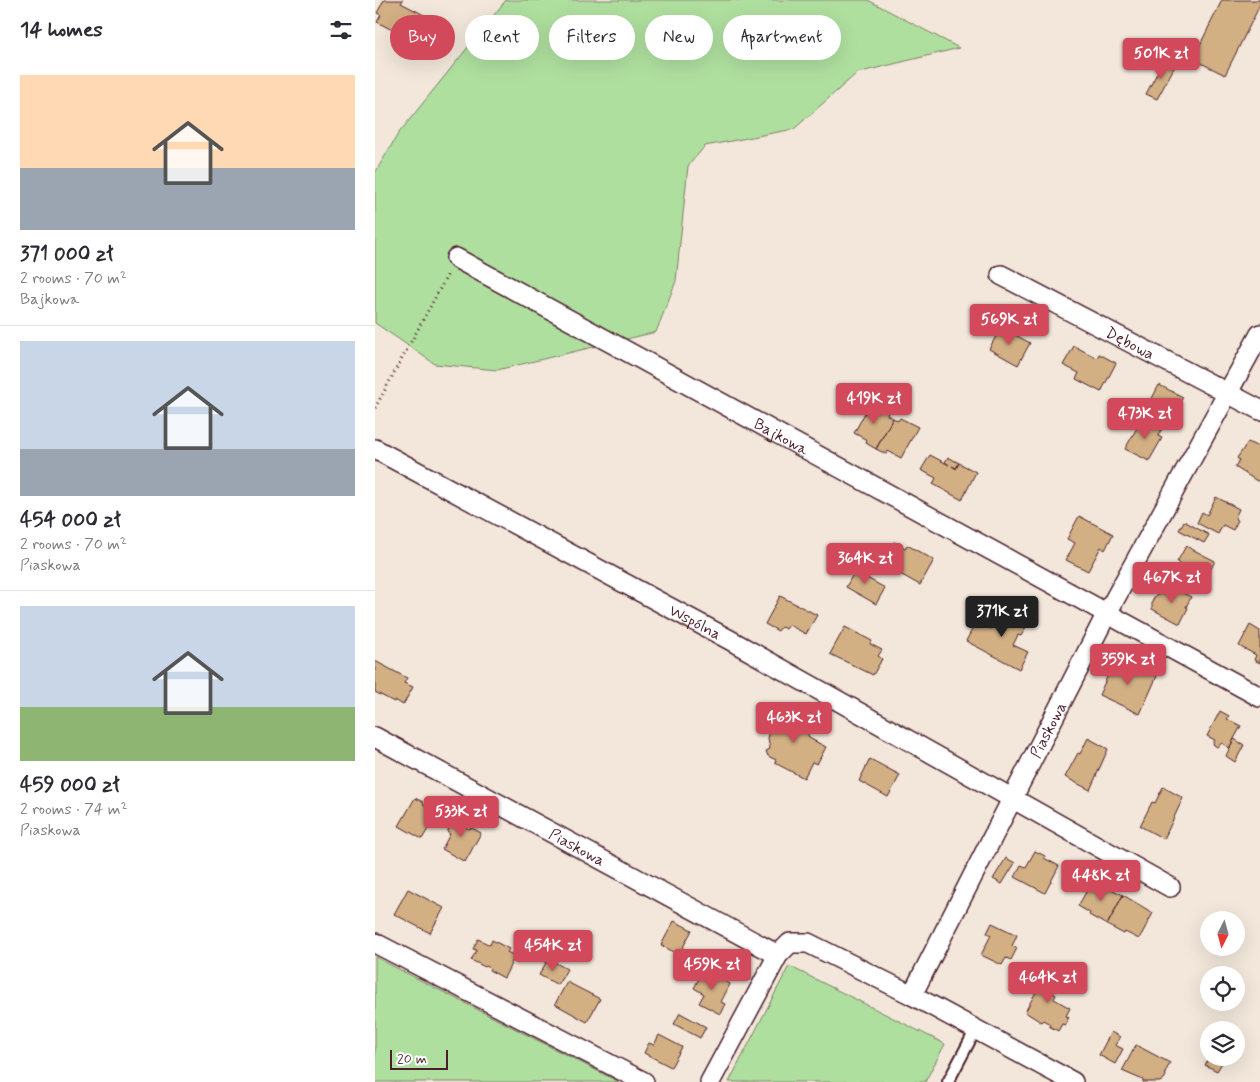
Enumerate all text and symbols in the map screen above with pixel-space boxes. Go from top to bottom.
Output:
chip: Buy [390,15,455,60]
chip: Rent [465,15,539,60]
chip: Filters [549,15,635,60]
chip: New [645,15,713,60]
chip: Apartment [723,15,841,60]
text: 14 homes [20,16,103,44]
icon: filters [327,16,355,44]
pin: 501K zł [1115,38,1207,80]
text: 501K zł [1134,43,1188,64]
icon: home [143,108,233,198]
text: 371 000 zł [20,240,113,268]
text: 2 rooms · 70 m² [20,268,127,289]
text: Bajkowa [20,289,79,310]
pin: 569K zł [963,304,1055,346]
text: 569K zł [981,309,1037,330]
street label: Dębowa [1102,322,1158,365]
icon: home [143,373,233,463]
pin: 419K zł [828,382,920,425]
text: 419K zł [847,388,901,409]
pin: 473K zł [1099,398,1191,440]
text: 473K zł [1118,403,1172,424]
street label: Bajkowa [750,414,812,461]
text: 454 000 zł [20,506,121,534]
text: 2 rooms · 70 m² [20,534,127,555]
pin: 364K zł [819,542,911,585]
text: 364K zł [837,548,893,569]
text: Piaskowa [20,555,81,576]
pin: 467K zł [1126,562,1218,604]
text: 467K zł [1144,567,1200,588]
pin: 371K zł [956,596,1048,638]
street label: Wspólna [665,600,724,645]
text: 371K zł [976,601,1028,622]
icon: home [143,638,233,728]
pin: 359K zł [1082,644,1174,686]
text: 359K zł [1101,649,1155,670]
street label: Piaskowa [1026,698,1072,762]
pin: 463K zł [748,702,840,744]
text: 463K zł [767,707,821,728]
text: 459 000 zł [20,771,120,799]
pin: 533K zł [415,796,507,838]
text: 2 rooms · 74 m² [20,799,128,820]
text: 533K zł [435,801,487,822]
text: Piaskowa [20,820,81,841]
street label: Piaskowa [545,824,608,871]
pin: 448K zł [1055,860,1147,902]
text: 448K zł [1072,865,1130,886]
north arrow [1200,911,1245,956]
map controls [1200,911,1245,1066]
pin: 454K zł [507,930,599,972]
text: 454K zł [525,935,581,956]
pin: 459K zł [666,948,758,991]
text: 459K zł [684,954,740,975]
pin: 464K zł [1002,962,1094,1004]
button: locate [1200,966,1245,1011]
text: 464K zł [1019,967,1077,988]
button: layers [1200,1021,1245,1066]
scale bar [390,1047,447,1070]
text: 20 m [397,1050,427,1068]

